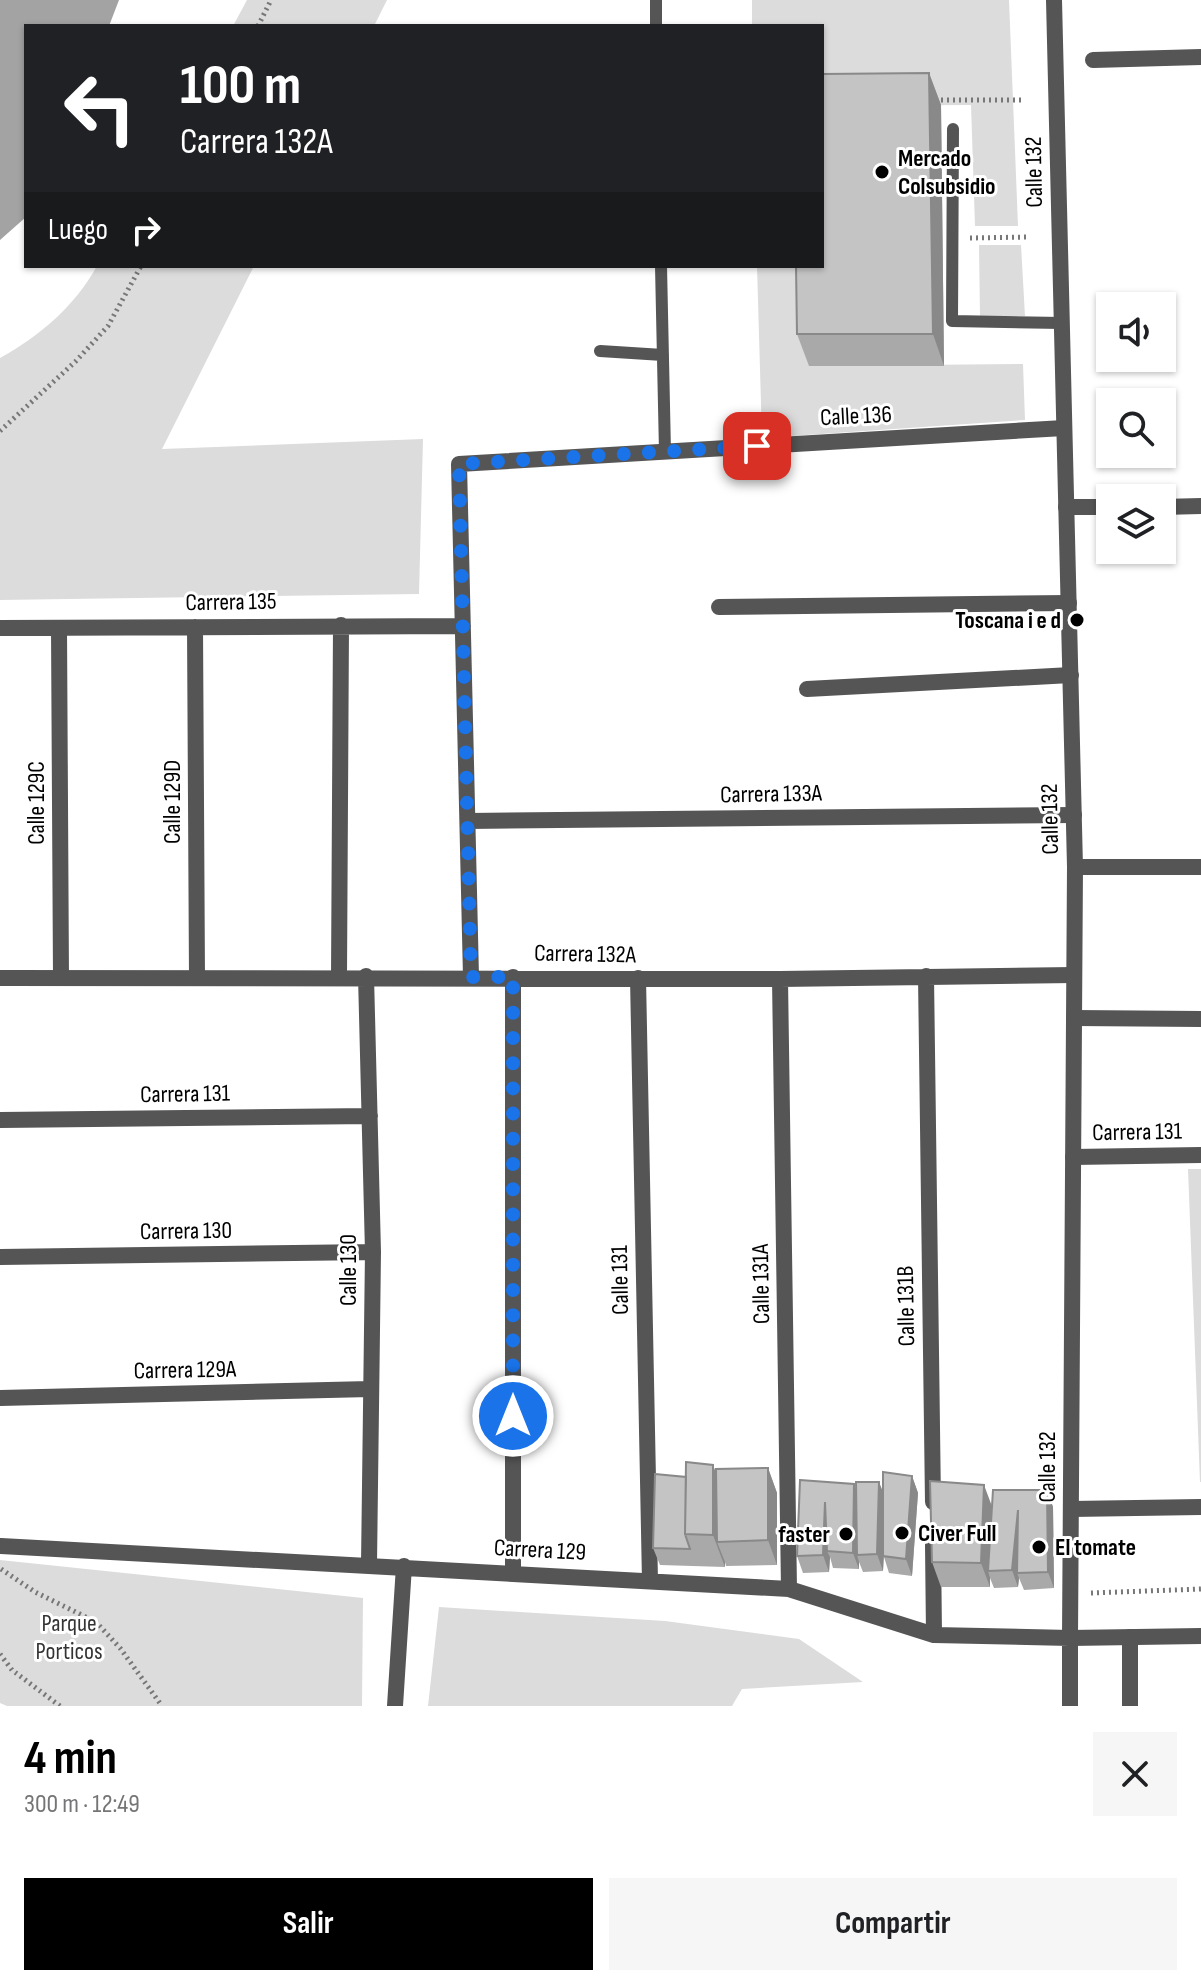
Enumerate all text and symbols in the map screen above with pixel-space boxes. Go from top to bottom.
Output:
text: 100 m [180,53,301,120]
icon: left [48,56,152,160]
text: Carrera 132A [180,121,333,164]
street label: Calle 132 [1019,136,1049,208]
place label: Mercado Colsubsidio [898,144,996,201]
marker: Mercado Colsubsidio [873,163,891,181]
icon: right [124,208,168,252]
text: Luego [48,212,108,248]
map controls [1096,292,1176,564]
button: sound [1096,292,1176,372]
button: search [1096,388,1176,468]
street label: Calle 136 [819,400,893,432]
pin [723,412,791,480]
icon: arrive [735,424,779,468]
button: layers [1096,484,1176,564]
street label: Carrera 135 [185,587,277,617]
place label: Toscana i e d [955,606,1061,635]
marker: Toscana i e d [1068,611,1086,629]
street label: Calle 129D [158,760,187,844]
street label: Calle 129C [22,761,51,845]
street label: Carrera 133A [720,779,823,809]
street label: Calle 132 [1035,783,1065,855]
street label: Carrera 132A [534,939,637,969]
street label: Carrera 131 [140,1079,231,1109]
street label: Carrera 131 [1092,1117,1183,1147]
street label: Carrera 130 [140,1216,232,1246]
street label: Calle 130 [334,1234,363,1306]
street label: Calle 131A [746,1243,776,1324]
street label: Calle 131 [605,1244,635,1315]
street label: Calle 131B [891,1265,921,1347]
street label: Carrera 129A [133,1355,237,1385]
position arrow [471,1374,555,1458]
street label: Calle 132 [1033,1431,1062,1503]
place label: Civer Full [918,1519,996,1548]
place label: faster [778,1520,831,1549]
marker: Civer Full [893,1524,911,1542]
marker: faster [837,1525,855,1543]
street label: Carrera 129 [493,1533,587,1567]
place label: El tomate [1055,1533,1136,1562]
marker: El tomate [1030,1538,1048,1556]
park label: Parque Porticos [35,1609,103,1666]
text: 4 min [24,1730,117,1787]
button: close [1093,1732,1177,1816]
text: 300 m · 12:49 [24,1789,140,1820]
button: Salir [24,1878,593,1970]
button: Compartir [609,1878,1177,1970]

